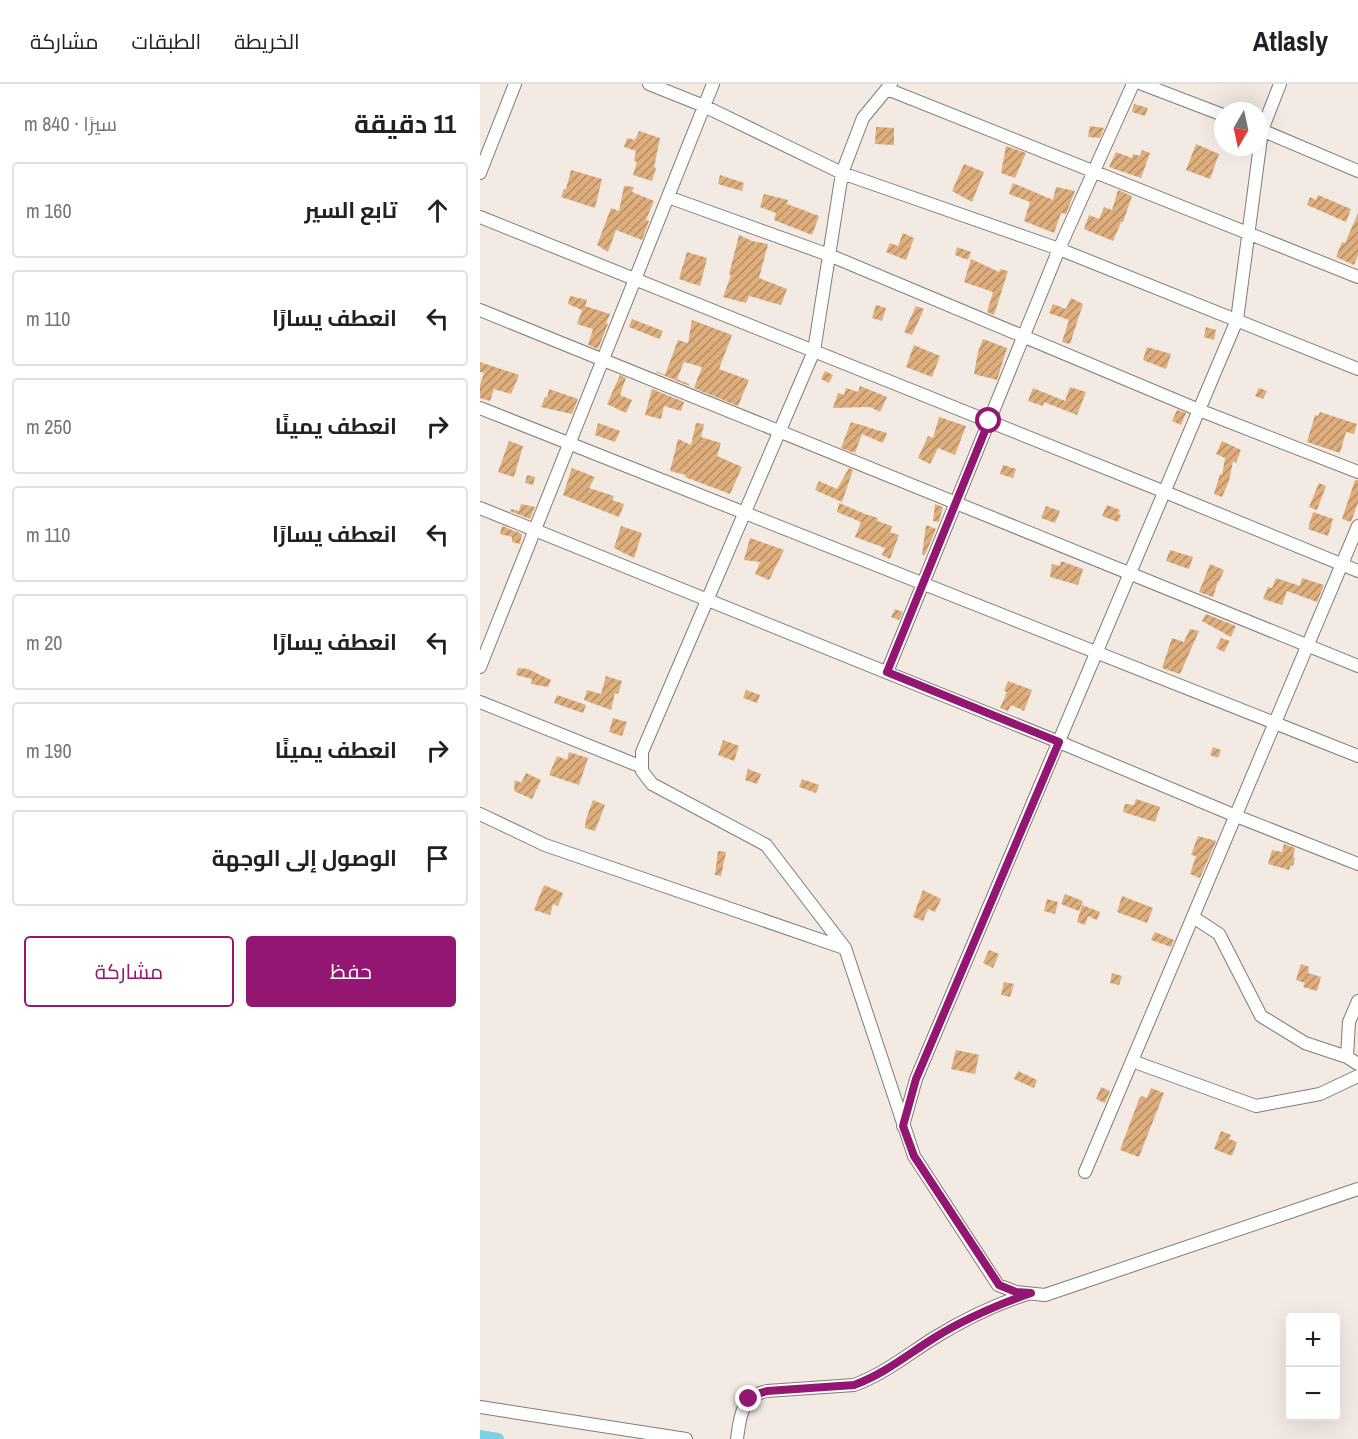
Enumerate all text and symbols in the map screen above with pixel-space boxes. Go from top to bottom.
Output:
text: Atlasly [1253,22,1328,60]
text: مشاركة [30,27,99,56]
text: الطبقات [132,27,201,56]
text: الخريطة [234,27,300,56]
north arrow [1214,102,1268,156]
text: 11 دقيقة [354,106,456,141]
text: سيرًا · 840 m [24,110,117,137]
icon: ahead [421,194,454,227]
text: تابع السير [305,195,397,225]
text: 160 m [26,197,72,224]
icon: left [421,302,454,335]
text: انعطف يسارًا [272,303,397,333]
text: 110 m [26,305,70,332]
route start [975,407,1001,433]
icon: right [421,410,454,443]
text: انعطف يمينًا [275,411,397,441]
text: 250 m [26,413,72,440]
icon: left [421,518,454,551]
text: انعطف يسارًا [272,519,397,549]
text: 110 m [26,521,70,548]
icon: left [421,626,454,659]
text: انعطف يسارًا [272,627,397,657]
text: 20 m [26,629,62,656]
icon: right [421,734,454,767]
text: انعطف يمينًا [275,735,397,765]
text: 190 m [26,737,72,764]
icon: arrive [421,842,454,875]
text: الوصول إلى الوجهة [212,843,397,873]
button: مشاركة [24,936,234,1007]
button: حفظ [246,936,456,1007]
map controls [1286,1313,1340,1421]
button: + [1286,1313,1340,1367]
button: − [1286,1367,1340,1421]
route end [735,1385,761,1411]

